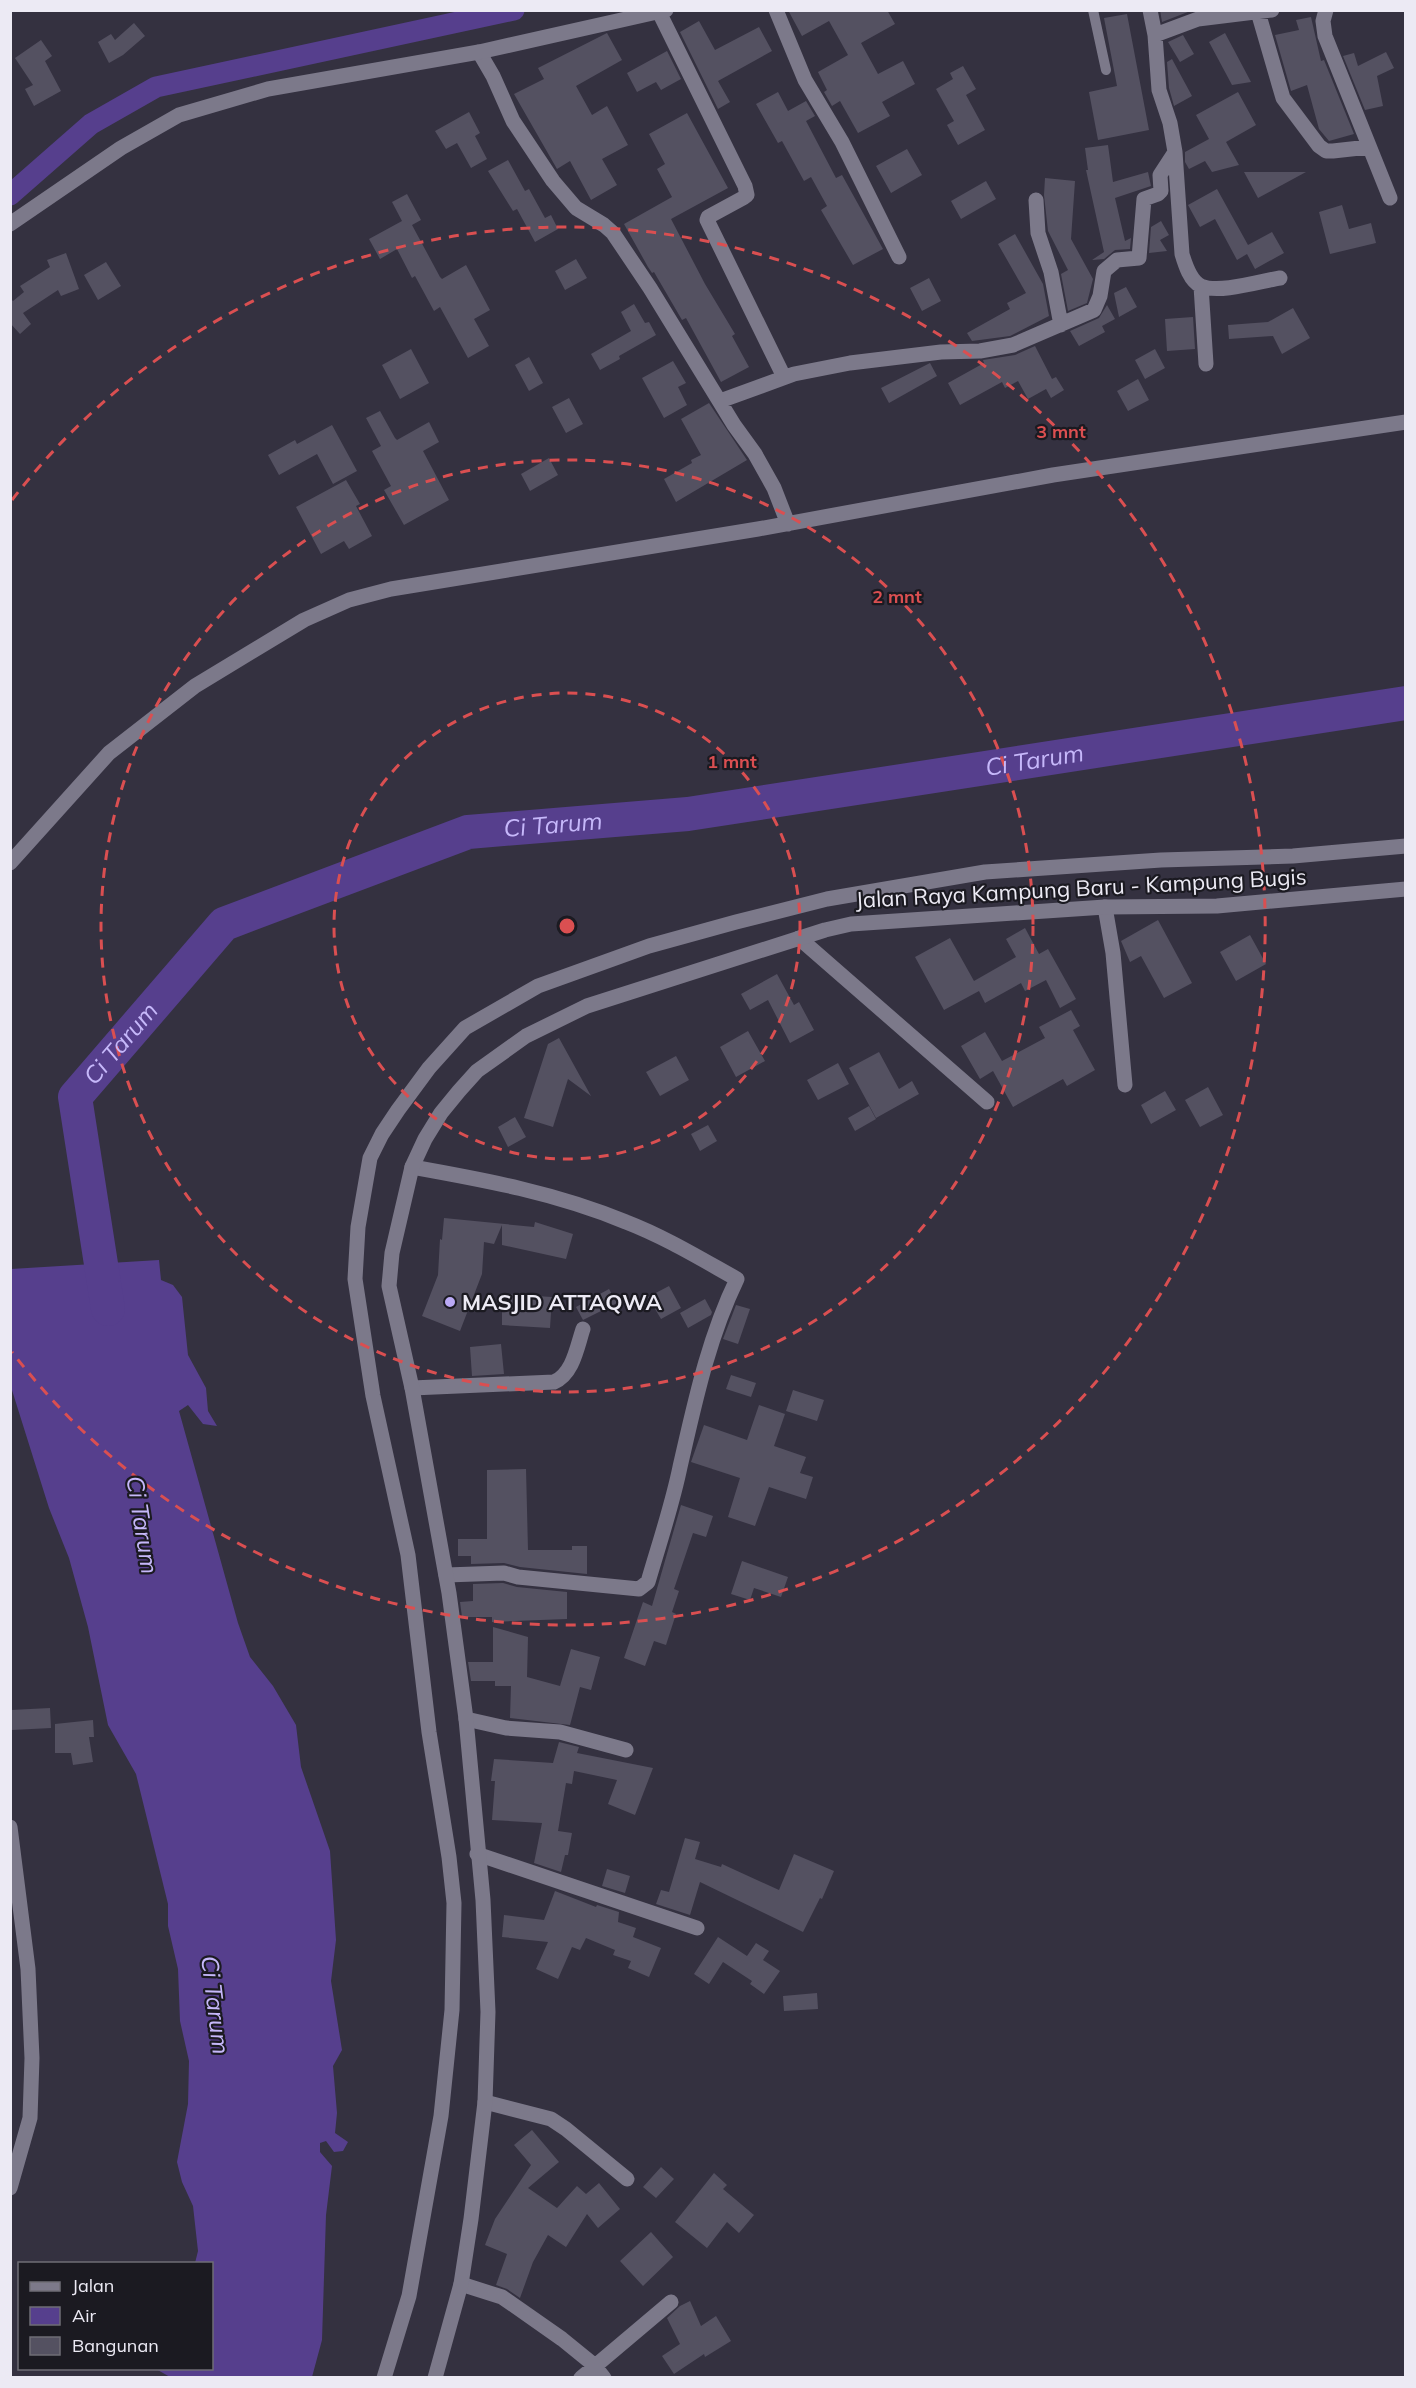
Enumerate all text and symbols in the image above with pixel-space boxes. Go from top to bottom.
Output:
text: 3 mnt [1036,420,1086,443]
text: 2 mnt [872,585,922,608]
water label: Ci Tarum [983,737,1086,782]
text: 1 mnt [707,750,757,773]
water label: Ci Tarum [502,805,604,843]
street label: Jalan Raya Kampung Baru - Kampung Bugis [855,862,1307,914]
centre of rings [557,916,577,936]
water label: Ci Tarum [77,996,164,1090]
place label: MASJID ATTAQWA [462,1288,663,1316]
marker: MASJID ATTAQWA [443,1295,457,1309]
water label: Ci Tarum [120,1474,166,1576]
water label: Ci Tarum [195,1954,237,2056]
legend [18,2262,213,2370]
text: Jalan [72,2274,114,2297]
text: Air [72,2304,97,2327]
text: Bangunan [72,2334,159,2357]

